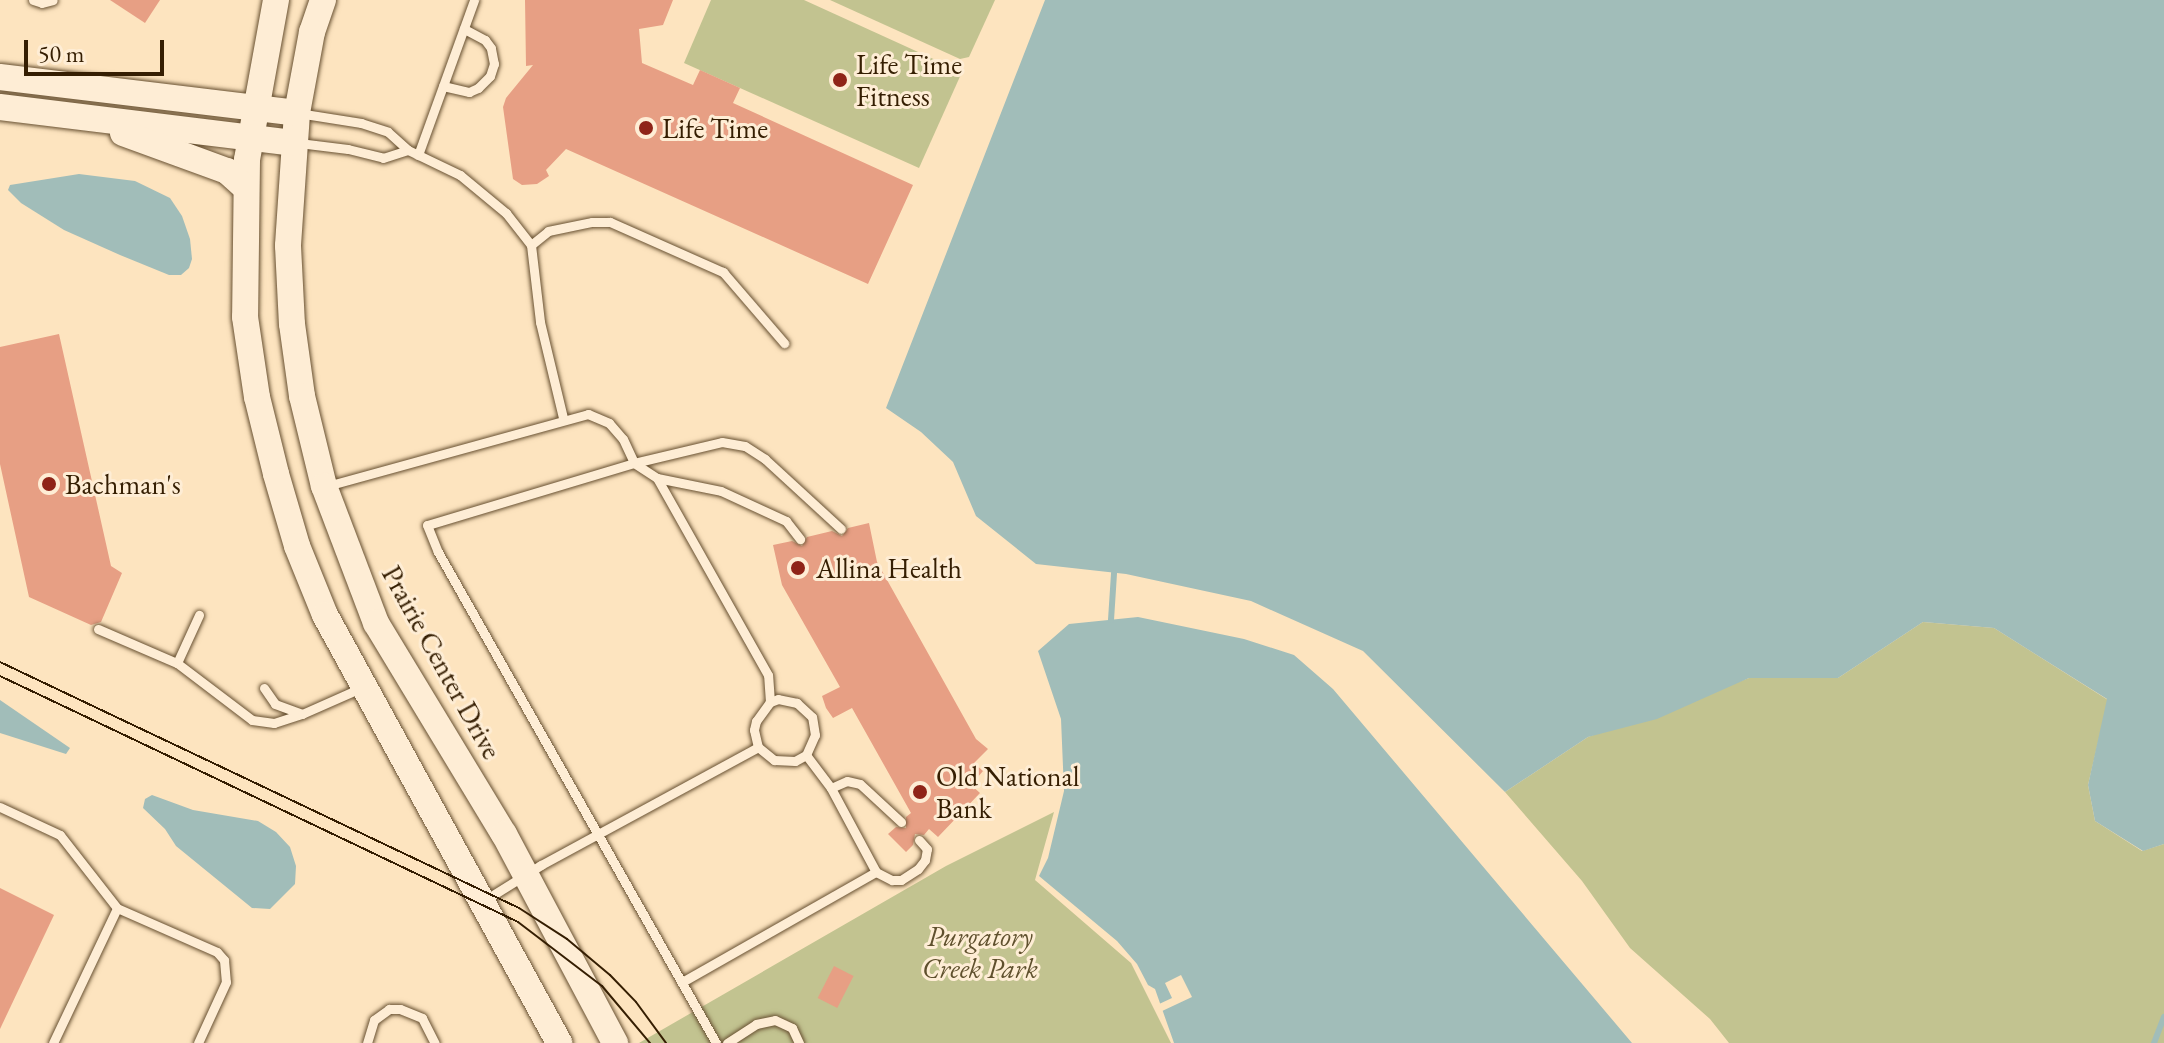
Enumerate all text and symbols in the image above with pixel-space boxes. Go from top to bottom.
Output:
scale bar [28,24,168,74]
text: 50 m [38,38,85,69]
place label: Life Time Fitness [856,47,962,113]
marker: Life Time Fitness [831,71,849,89]
place label: Life Time [662,111,768,145]
marker: Life Time [637,119,655,137]
place label: Bachman's [65,467,181,501]
marker: Bachman's [40,475,58,493]
place label: Allina Health [816,551,962,585]
marker: Allina Health [787,557,809,579]
street label: Prairie Center Drive [375,560,509,764]
place label: Old National Bank [936,759,1079,825]
marker: Old National Bank [911,783,929,801]
park label: Purgatory Creek Park [922,919,1038,985]

